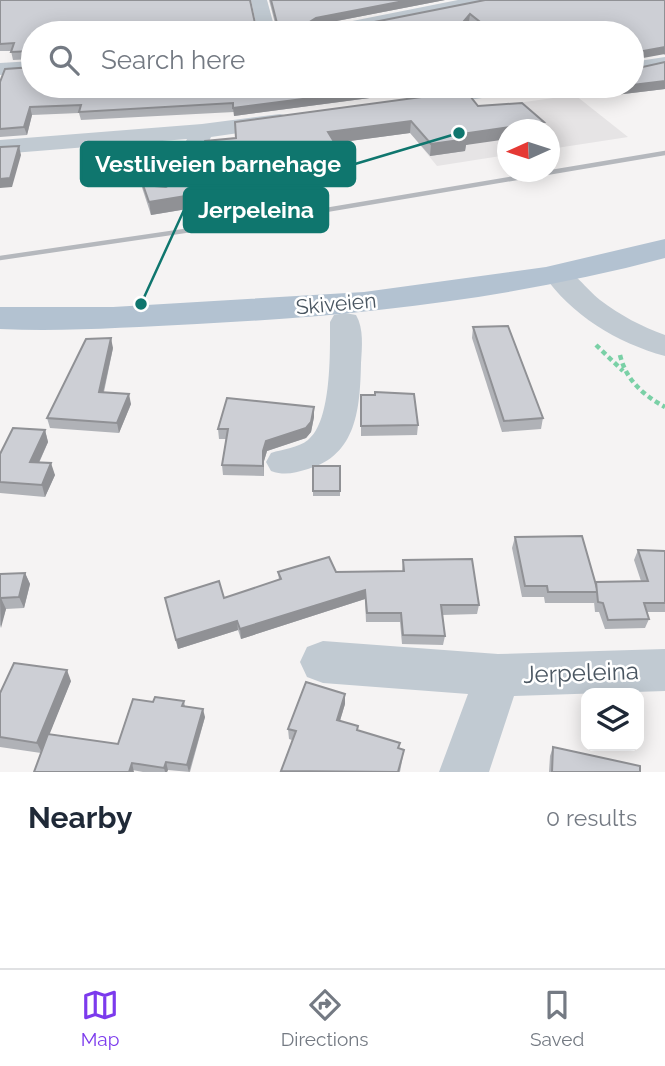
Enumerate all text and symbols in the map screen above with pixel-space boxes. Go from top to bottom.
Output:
search box [21,21,644,98]
icon: search [45,41,83,79]
text: Search here [101,45,245,75]
north arrow [497,119,560,182]
callout: Vestliveien barnehage [81,142,355,186]
text: Vestliveien barnehage [95,150,341,177]
callout: Jerpeleina [184,188,328,232]
text: Jerpeleina [198,196,314,223]
street label: Skiveien [295,288,377,319]
street label: Jerpeleina [523,656,639,689]
map controls [581,688,644,751]
button: layers [581,688,644,751]
text: Nearby [28,800,132,835]
text: 0 results [546,804,637,831]
tab: Map [81,986,119,1050]
tab: Directions [281,986,369,1050]
tab: Saved [530,986,584,1050]

